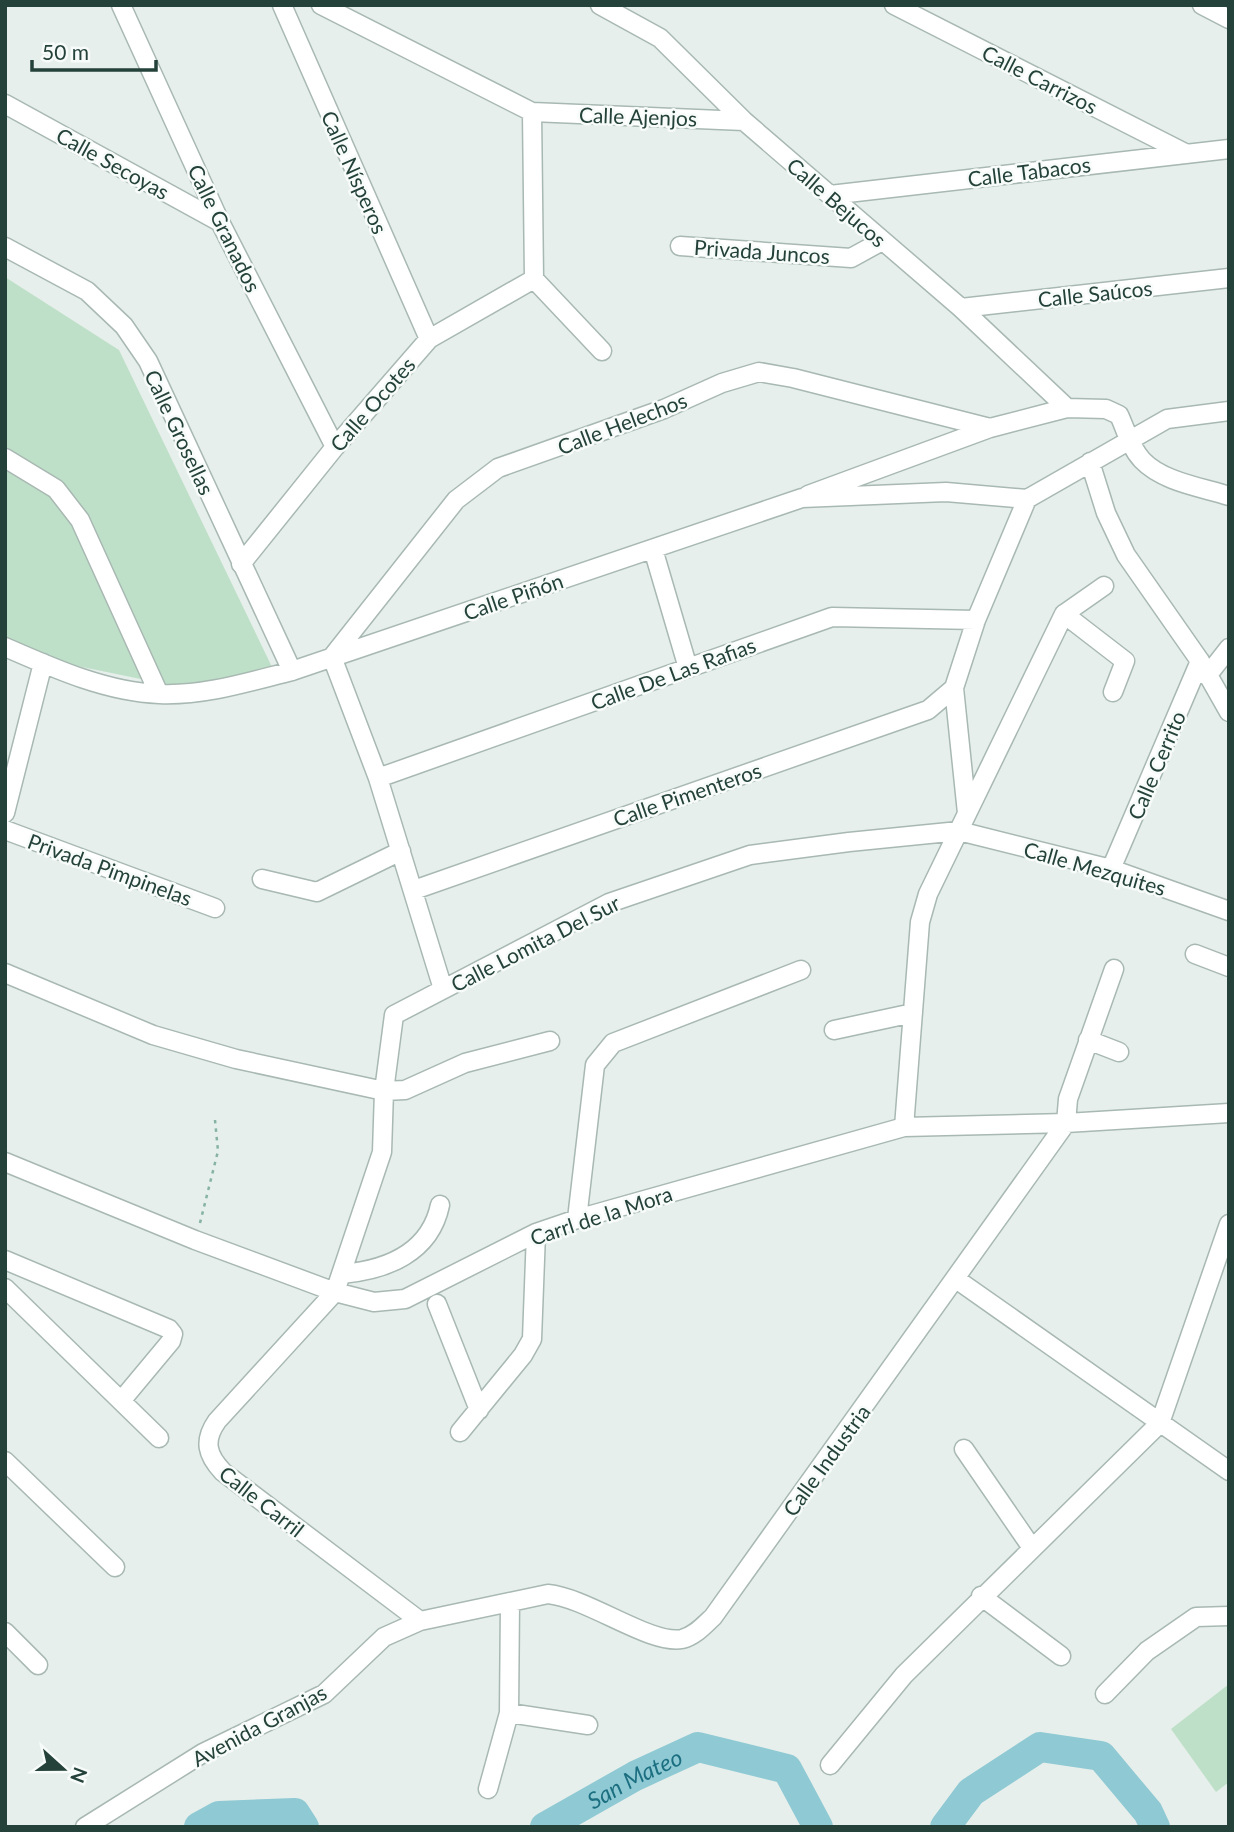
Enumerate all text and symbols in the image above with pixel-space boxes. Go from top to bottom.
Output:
scale bar [32,28,156,72]
text: 50 m [42,39,89,64]
street label: Calle Carrizos [978,39,1102,119]
street label: Calle Ajenjos [578,101,698,131]
street label: Calle Nísperos [317,107,393,237]
street label: Calle Secoyas [52,122,174,204]
street label: Calle Tabacos [966,151,1092,191]
street label: Calle Bejucos [782,152,892,252]
street label: Calle Granados [183,160,267,296]
street label: Privada Juncos [693,234,831,268]
street label: Calle Saúcos [1036,275,1154,311]
street label: Calle Ocotes [324,352,420,456]
street label: Calle Grosellas [140,366,220,498]
street label: Calle Helechos [554,387,690,459]
street label: Calle Piñón [460,567,566,625]
street label: Calle De Las Rafias [587,632,759,714]
street label: Calle Cerrito [1122,707,1190,823]
street label: Calle Pimenteros [610,757,764,831]
street label: Privada Pimpinelas [25,828,195,910]
street label: Calle Mezquites [1021,836,1169,900]
street label: Calle Lomita Del Sur [446,889,624,996]
street label: Carrl de la Mora [527,1180,675,1250]
street label: Calle Industria [777,1399,875,1521]
street label: Calle Carril [215,1460,309,1542]
street label: Avenida Granjas [187,1679,331,1771]
north arrow [28,1734,98,1804]
water label: San Mateo [582,1742,686,1814]
text: N [66,1764,93,1786]

